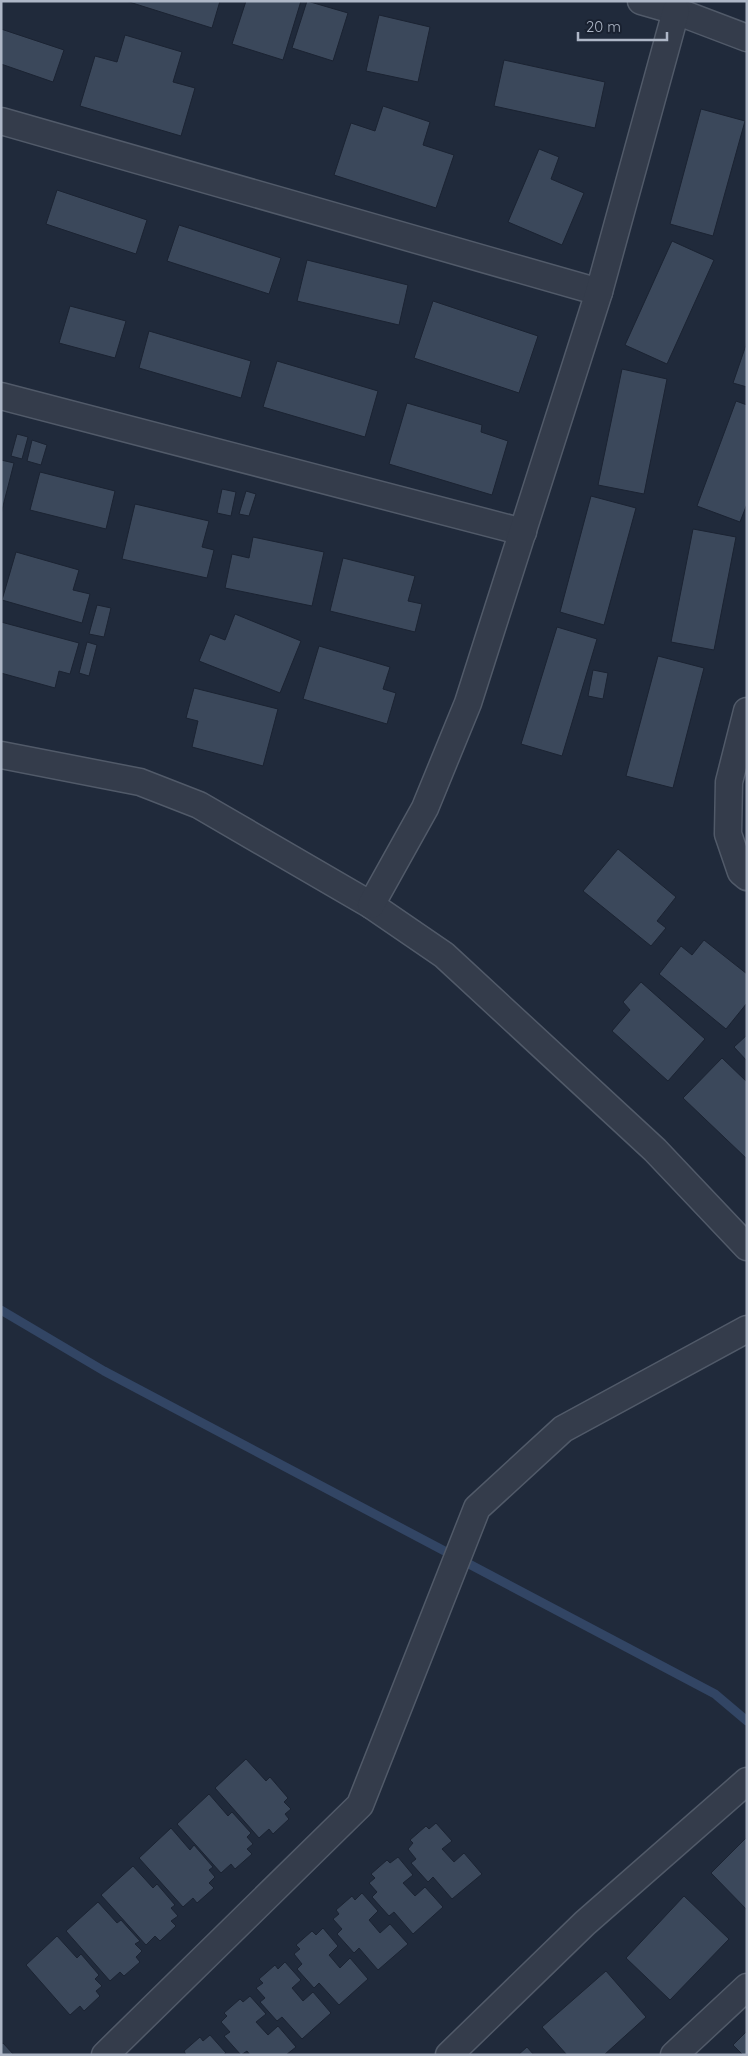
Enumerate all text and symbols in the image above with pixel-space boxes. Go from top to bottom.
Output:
scale bar [578,10,667,42]
text: 20 m [586,17,621,36]

